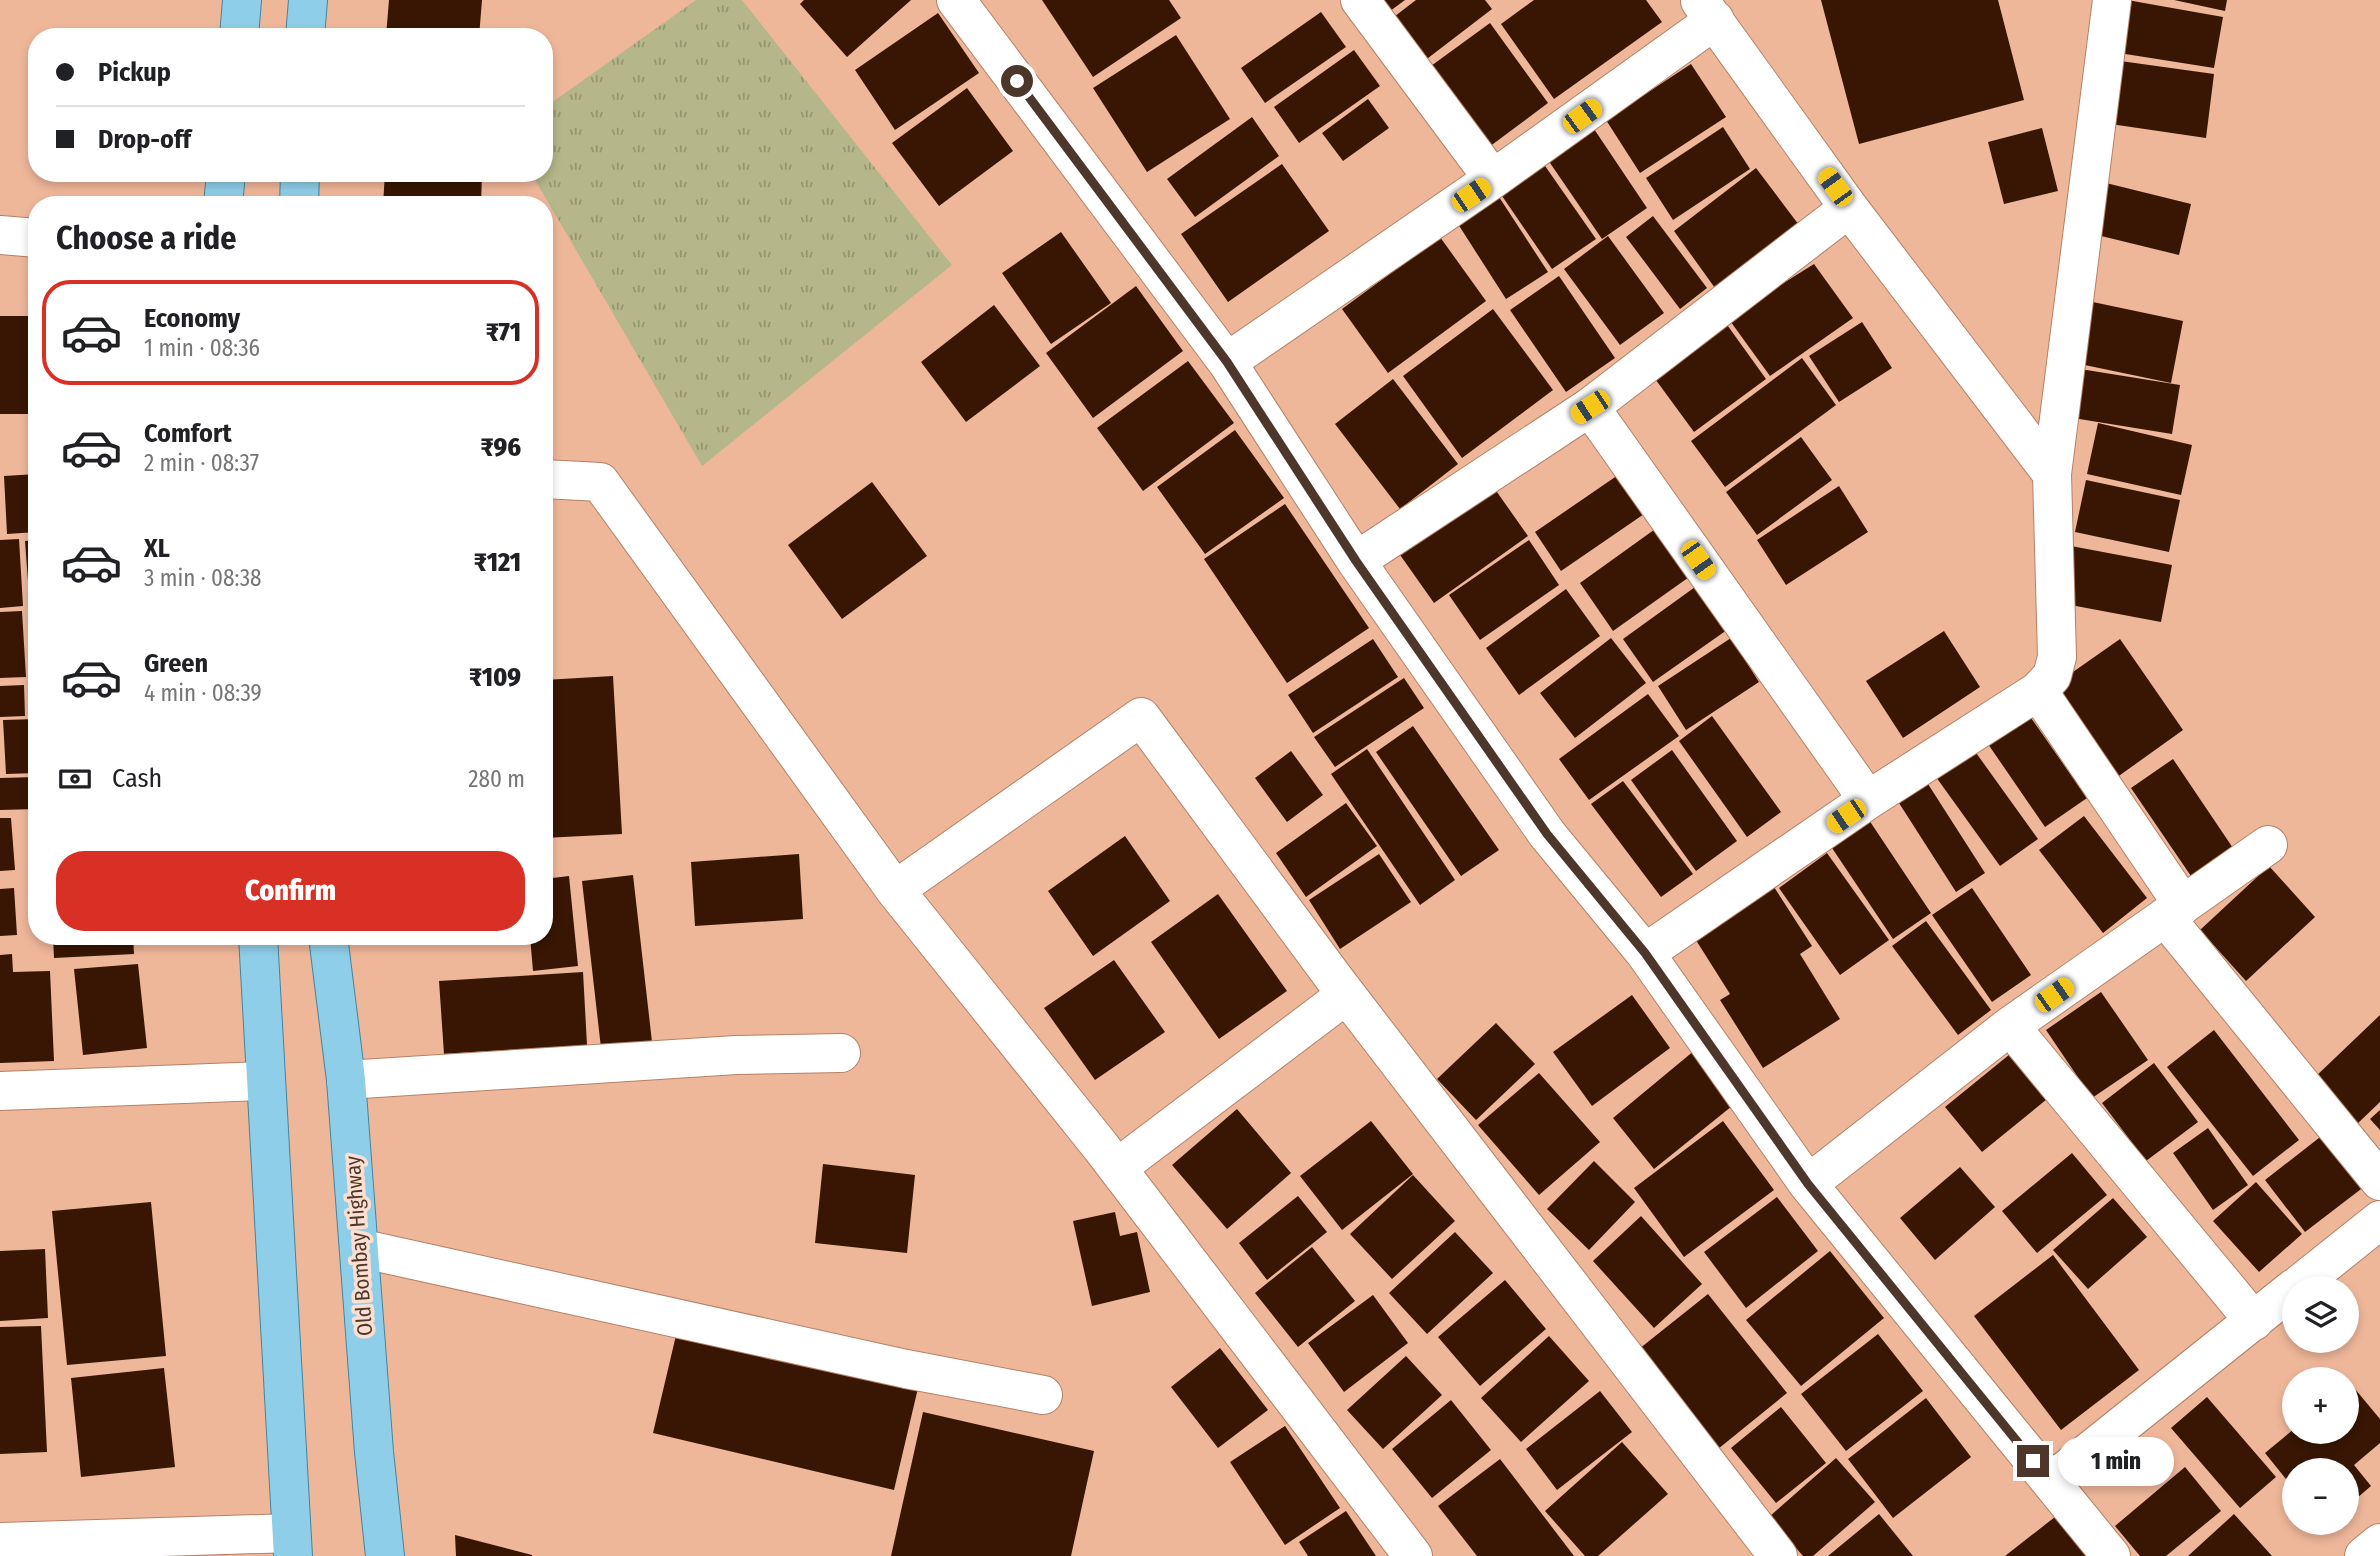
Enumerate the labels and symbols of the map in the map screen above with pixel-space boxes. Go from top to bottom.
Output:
route start [1001,65,1033,97]
car [1559,95,1606,137]
car [1815,164,1856,210]
car [1448,175,1495,215]
car [1567,387,1614,427]
car [1678,537,1719,583]
car [1823,796,1870,836]
car [2031,974,2078,1016]
street label: Old Bombay Highway [340,1154,378,1337]
callout: 1 min [2058,1436,2173,1486]
route end [2017,1445,2049,1477]

